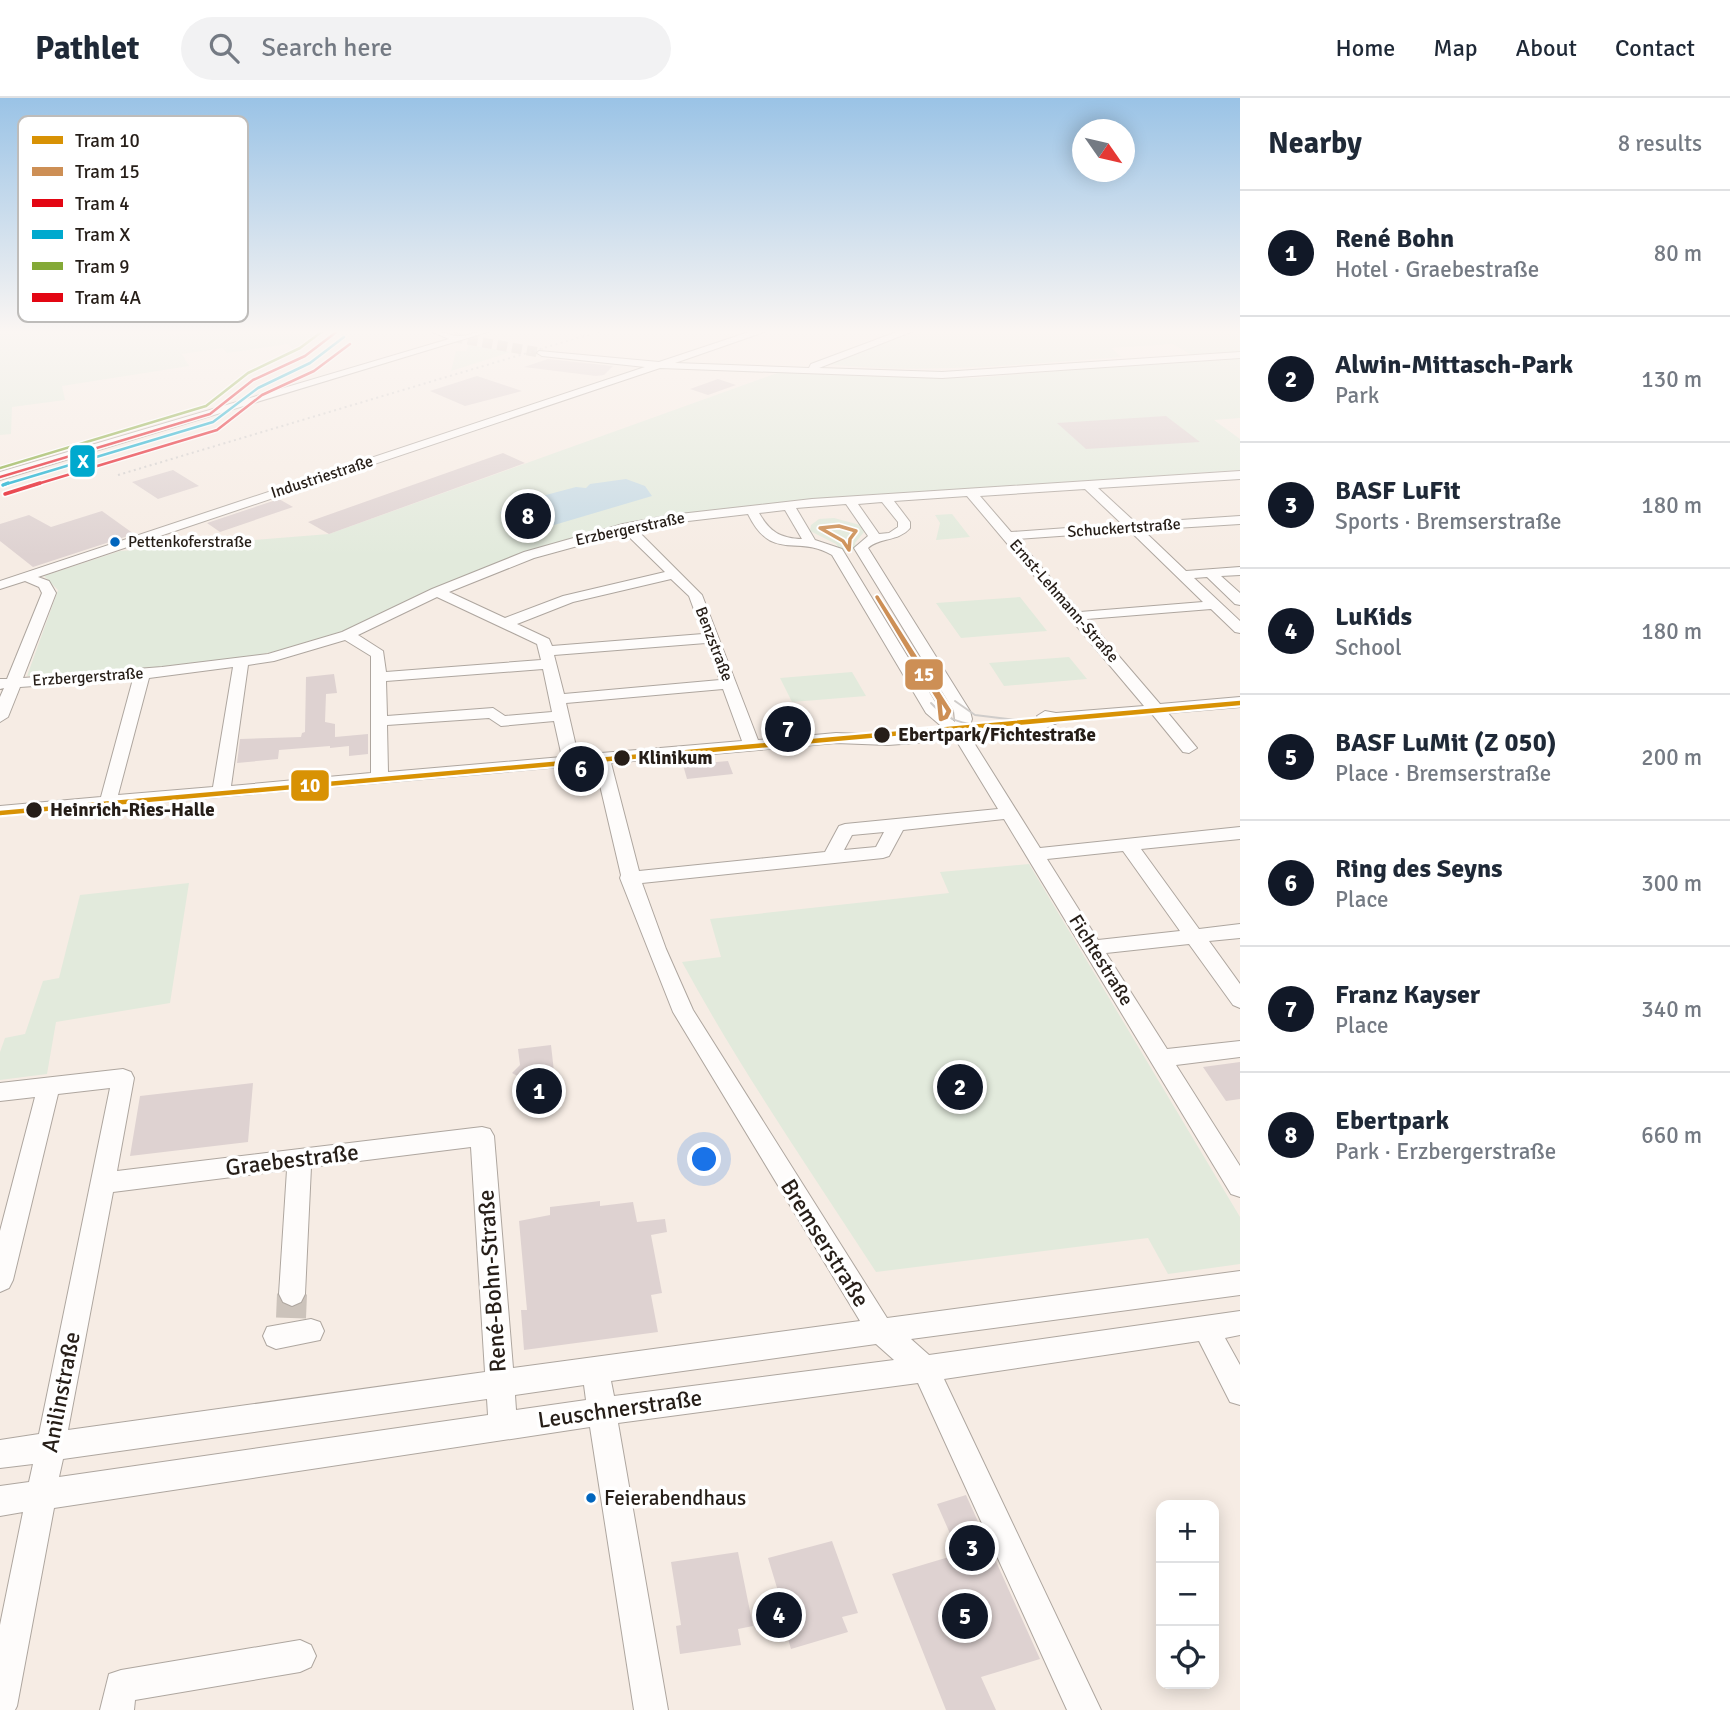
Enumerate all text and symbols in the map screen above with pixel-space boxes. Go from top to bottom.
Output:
search box [181,17,671,80]
text: Pathlet [35,28,139,69]
icon: search [205,29,243,67]
text: Search here [261,32,393,64]
text: Home [1335,33,1395,63]
text: Map [1433,33,1478,63]
text: About [1516,33,1577,63]
text: Contact [1615,33,1695,63]
legend [18,116,248,322]
north arrow [1072,119,1135,182]
text: Nearby [1268,125,1362,162]
text: Tram 10 [75,129,140,153]
text: 8 results [1618,129,1702,158]
text: Tram 15 [75,160,140,184]
text: Tram 4 [75,192,130,216]
text: Tram X [75,223,130,247]
text: René Bohn [1335,223,1454,255]
text: 1 [1285,239,1297,268]
text: 80 m [1654,239,1702,268]
text: Tram 9 [75,255,130,279]
text: Hotel · Graebestraße [1335,255,1539,284]
text: Tram 4A [75,286,141,310]
text: Alwin-Mittasch-Park [1335,349,1573,381]
text: 2 [1285,365,1297,394]
text: 130 m [1641,365,1702,394]
text: Park [1335,381,1379,410]
line badge: X [69,444,96,478]
text: X [77,450,89,474]
street label: Industriestraße [268,451,376,503]
text: BASF LuFit [1335,475,1461,507]
pin: 8 [505,490,551,542]
text: 3 [1285,491,1297,520]
text: 180 m [1641,491,1702,520]
text: Sports · Bremserstraße [1335,507,1562,536]
street label: Erzbergerstraße [574,508,686,550]
street label: Schuckertstraße [1067,514,1181,542]
place label: Pettenkoferstraße [128,532,252,552]
marker: Pettenkoferstraße [108,535,122,549]
street label: Ernst-Lehmann-Straße [1005,535,1123,667]
text: LuKids [1335,601,1412,633]
street label: Benzstraße [691,604,737,684]
text: 4 [1285,617,1297,646]
text: 180 m [1641,617,1702,646]
text: School [1335,633,1402,662]
line badge: 15 [904,658,944,691]
street label: Erzbergerstraße [32,663,144,691]
text: 15 [914,663,934,687]
pin: 7 [765,703,811,755]
place label: Ebertpark/Fichtestraße [898,723,1096,747]
marker: Ebertpark/Fichtestraße [872,725,892,745]
text: BASF LuMit (Z 050) [1335,727,1556,759]
pin: 6 [558,743,604,795]
text: 5 [1285,743,1297,772]
text: 200 m [1641,743,1702,772]
place label: Klinikum [638,746,713,770]
marker: Klinikum [612,748,632,768]
text: Place · Bremserstraße [1335,759,1551,788]
line badge: 10 [290,769,330,802]
text: 10 [300,774,320,798]
place label: Heinrich-Ries-Halle [50,798,215,822]
marker: Heinrich-Ries-Halle [24,800,44,820]
text: Ring des Seyns [1335,853,1503,885]
text: 6 [1285,869,1297,898]
text: 300 m [1641,869,1702,898]
text: Place [1335,885,1389,914]
street label: Fichtestraße [1063,910,1139,1010]
text: Franz Kayser [1335,979,1480,1011]
text: 7 [1285,995,1297,1024]
text: 340 m [1641,995,1702,1024]
text: Place [1335,1011,1389,1040]
pin: 2 [937,1061,983,1113]
pin: 1 [516,1065,562,1117]
text: Ebertpark [1335,1105,1449,1137]
text: 8 [1285,1121,1297,1150]
text: 660 m [1641,1121,1702,1150]
street label: Graebestraße [224,1137,360,1183]
text: Park · Erzbergerstraße [1335,1137,1556,1166]
your location [687,1142,721,1176]
street label: Bremserstraße [774,1174,876,1312]
street label: René-Bohn-Straße [471,1189,513,1373]
street label: Anilinstraße [35,1329,87,1455]
street label: Leuschnerstraße [536,1383,704,1435]
place label: Feierabendhaus [604,1485,746,1511]
marker: Feierabendhaus [584,1491,598,1505]
map controls [1156,1500,1219,1689]
button: + [1156,1500,1219,1563]
pin: 3 [949,1522,995,1574]
button: − [1156,1563,1219,1626]
pin: 4 [756,1589,802,1641]
pin: 5 [942,1590,988,1642]
button: locate [1156,1626,1219,1689]

